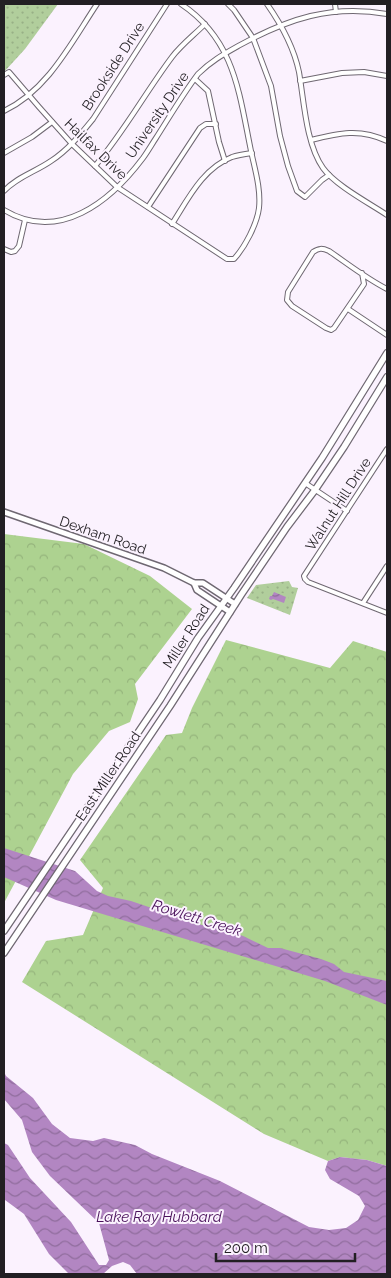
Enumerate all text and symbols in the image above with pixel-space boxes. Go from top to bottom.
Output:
street label: Brookside Drive [79,19,147,113]
street label: University Drive [122,69,192,161]
street label: Hailfax Drive [61,115,131,183]
street label: Walnut Hill Drive [302,455,374,553]
street label: Dexham Road [57,513,149,557]
street label: Miller Road [159,601,213,671]
street label: East Miller Road [72,728,144,824]
water label: Rowlett Creek [150,896,244,940]
water label: Lake Ray Hubbard [96,1208,223,1226]
scale bar [216,1230,355,1262]
text: 200 m [224,1239,268,1257]

